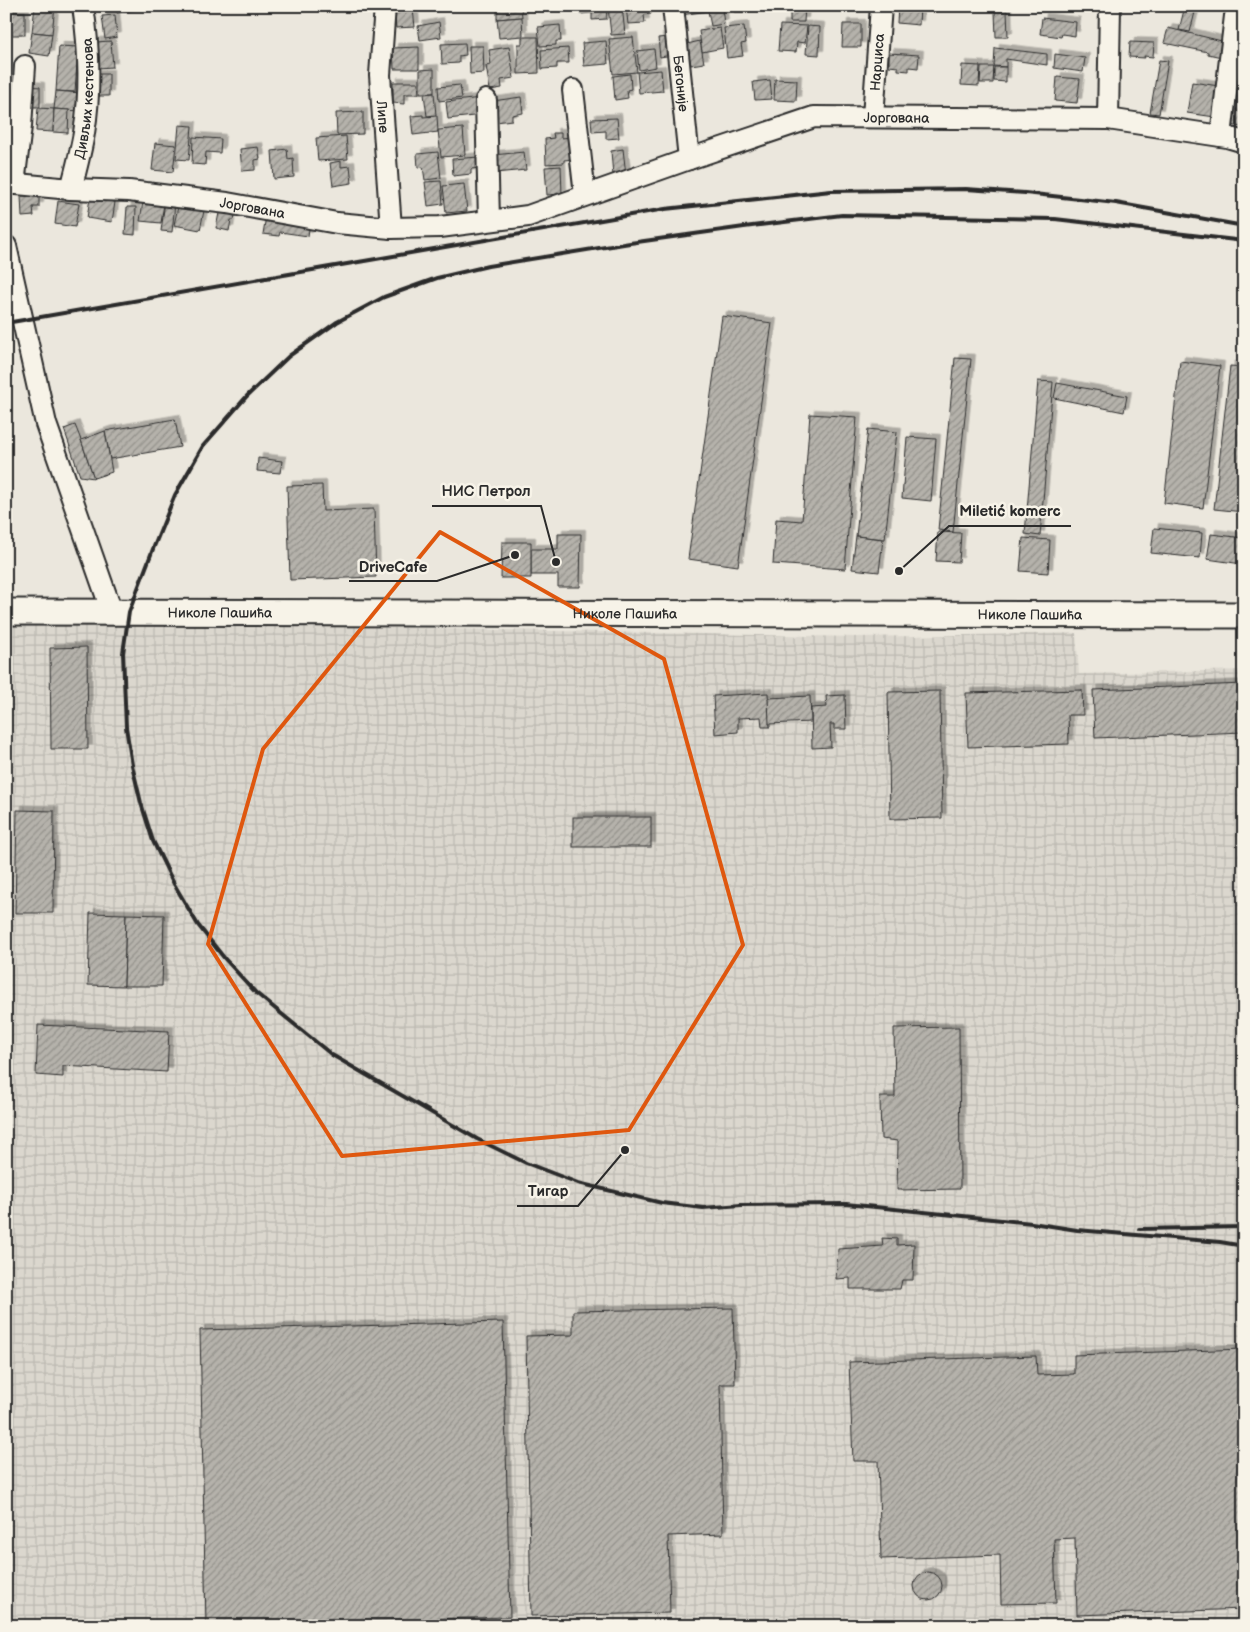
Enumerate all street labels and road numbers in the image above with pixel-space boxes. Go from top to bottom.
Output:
street label: Нарциса [867,32,888,92]
street label: Дивљих кестенова [71,36,97,161]
street label: Бегоније [669,55,692,113]
street label: Липе [373,99,392,134]
street label: Јоргована [863,109,930,127]
street label: Јоргована [219,194,287,223]
street label: Николе Пашића [168,604,273,622]
street label: Николе Пашића [573,605,678,623]
street label: Николе Пашића [978,606,1083,624]

